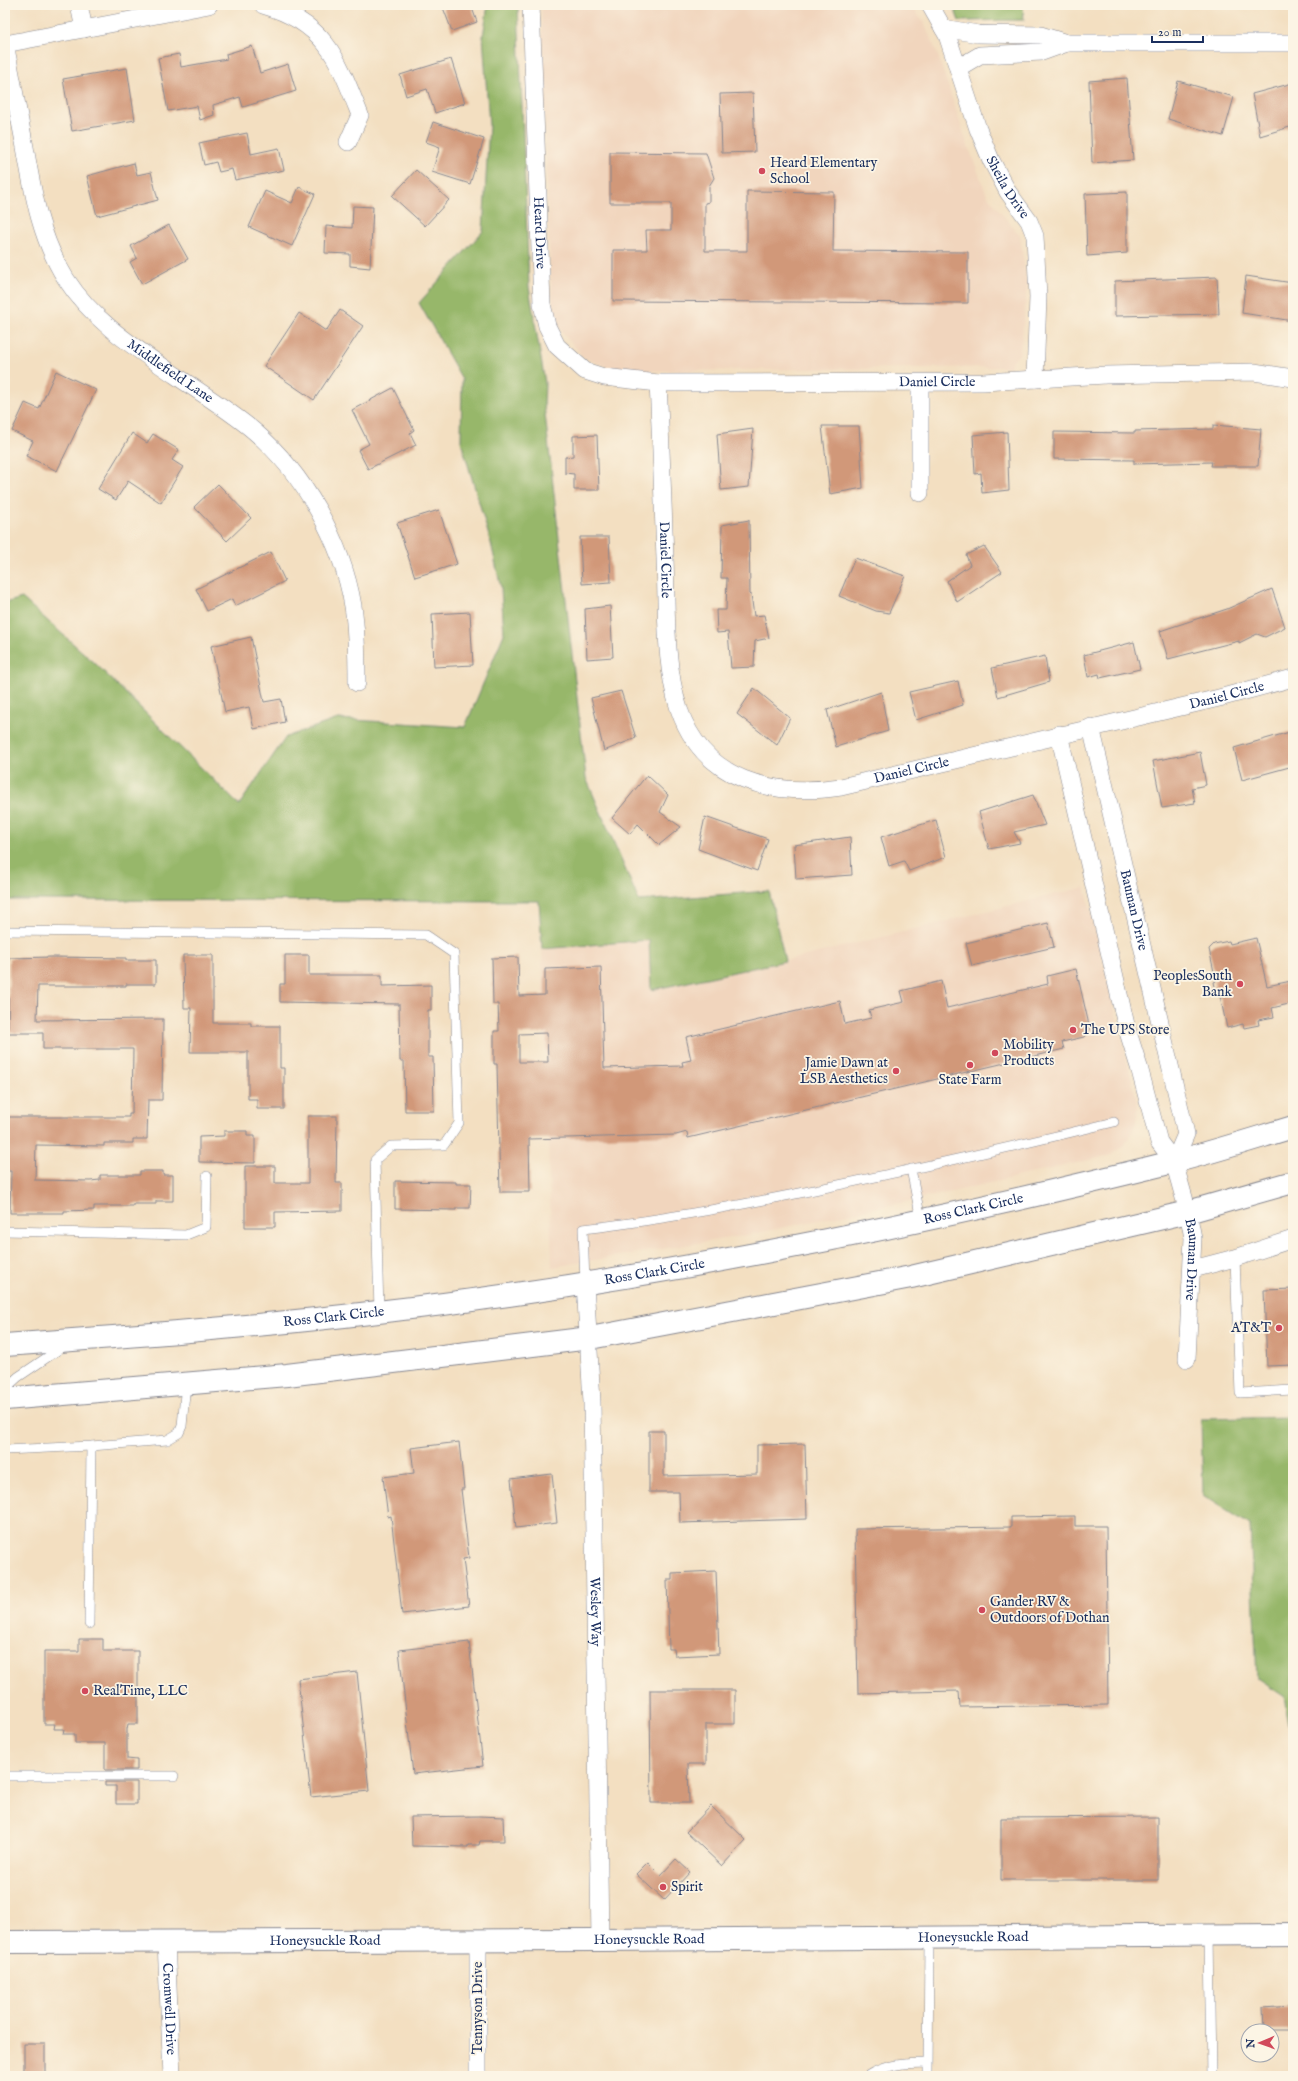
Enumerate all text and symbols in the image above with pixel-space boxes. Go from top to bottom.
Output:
scale bar [1152,18,1203,44]
text: 20 m [1158,25,1181,40]
street label: Sheila Drive [982,153,1034,223]
place label: Heard Elementary School [770,154,877,188]
marker: Heard Elementary School [757,166,767,176]
street label: Heard Drive [529,196,550,270]
street label: Middlefield Lane [123,335,217,407]
street label: Daniel Circle [899,373,976,391]
street label: Daniel Circle [655,521,675,599]
street label: Daniel Circle [1187,677,1267,714]
street label: Daniel Circle [872,753,952,788]
street label: Bauman Drive [1116,868,1152,953]
place label: PeoplesSouth Bank [1153,967,1233,1001]
marker: PeoplesSouth Bank [1235,979,1245,989]
place label: The UPS Store [1081,1021,1170,1039]
marker: The UPS Store [1068,1025,1078,1035]
place label: Mobility Products [1003,1036,1054,1070]
marker: Mobility Products [990,1048,1000,1058]
place label: Jamie Dawn at LSB Aesthetics [800,1054,888,1088]
marker: State Farm [965,1060,975,1070]
marker: Jamie Dawn at LSB Aesthetics [891,1066,901,1076]
place label: State Farm [938,1071,1002,1089]
street label: Ross Clark Circle [922,1189,1026,1229]
street label: Bauman Drive [1180,1217,1202,1302]
street label: Ross Clark Circle [603,1254,707,1289]
street label: Ross Clark Circle [282,1302,386,1331]
place label: AT&T [1230,1319,1272,1337]
marker: AT&T [1274,1323,1284,1333]
street label: Wesley Way [586,1577,605,1647]
place label: Gander RV & Outdoors of Dothan [990,1593,1110,1627]
marker: Gander RV & Outdoors of Dothan [977,1605,987,1615]
place label: RealTime, LLC [93,1682,188,1700]
marker: RealTime, LLC [80,1686,90,1696]
place label: Spirit [671,1878,703,1896]
marker: Spirit [658,1882,668,1892]
street label: Honeysuckle Road [918,1928,1029,1947]
street label: Honeysuckle Road [594,1930,705,1949]
street label: Honeysuckle Road [270,1932,381,1950]
street label: Tennyson Drive [469,1961,487,2054]
street label: Cromwell Drive [158,1962,180,2056]
north arrow [1240,2023,1280,2063]
text: N [1244,2038,1258,2049]

